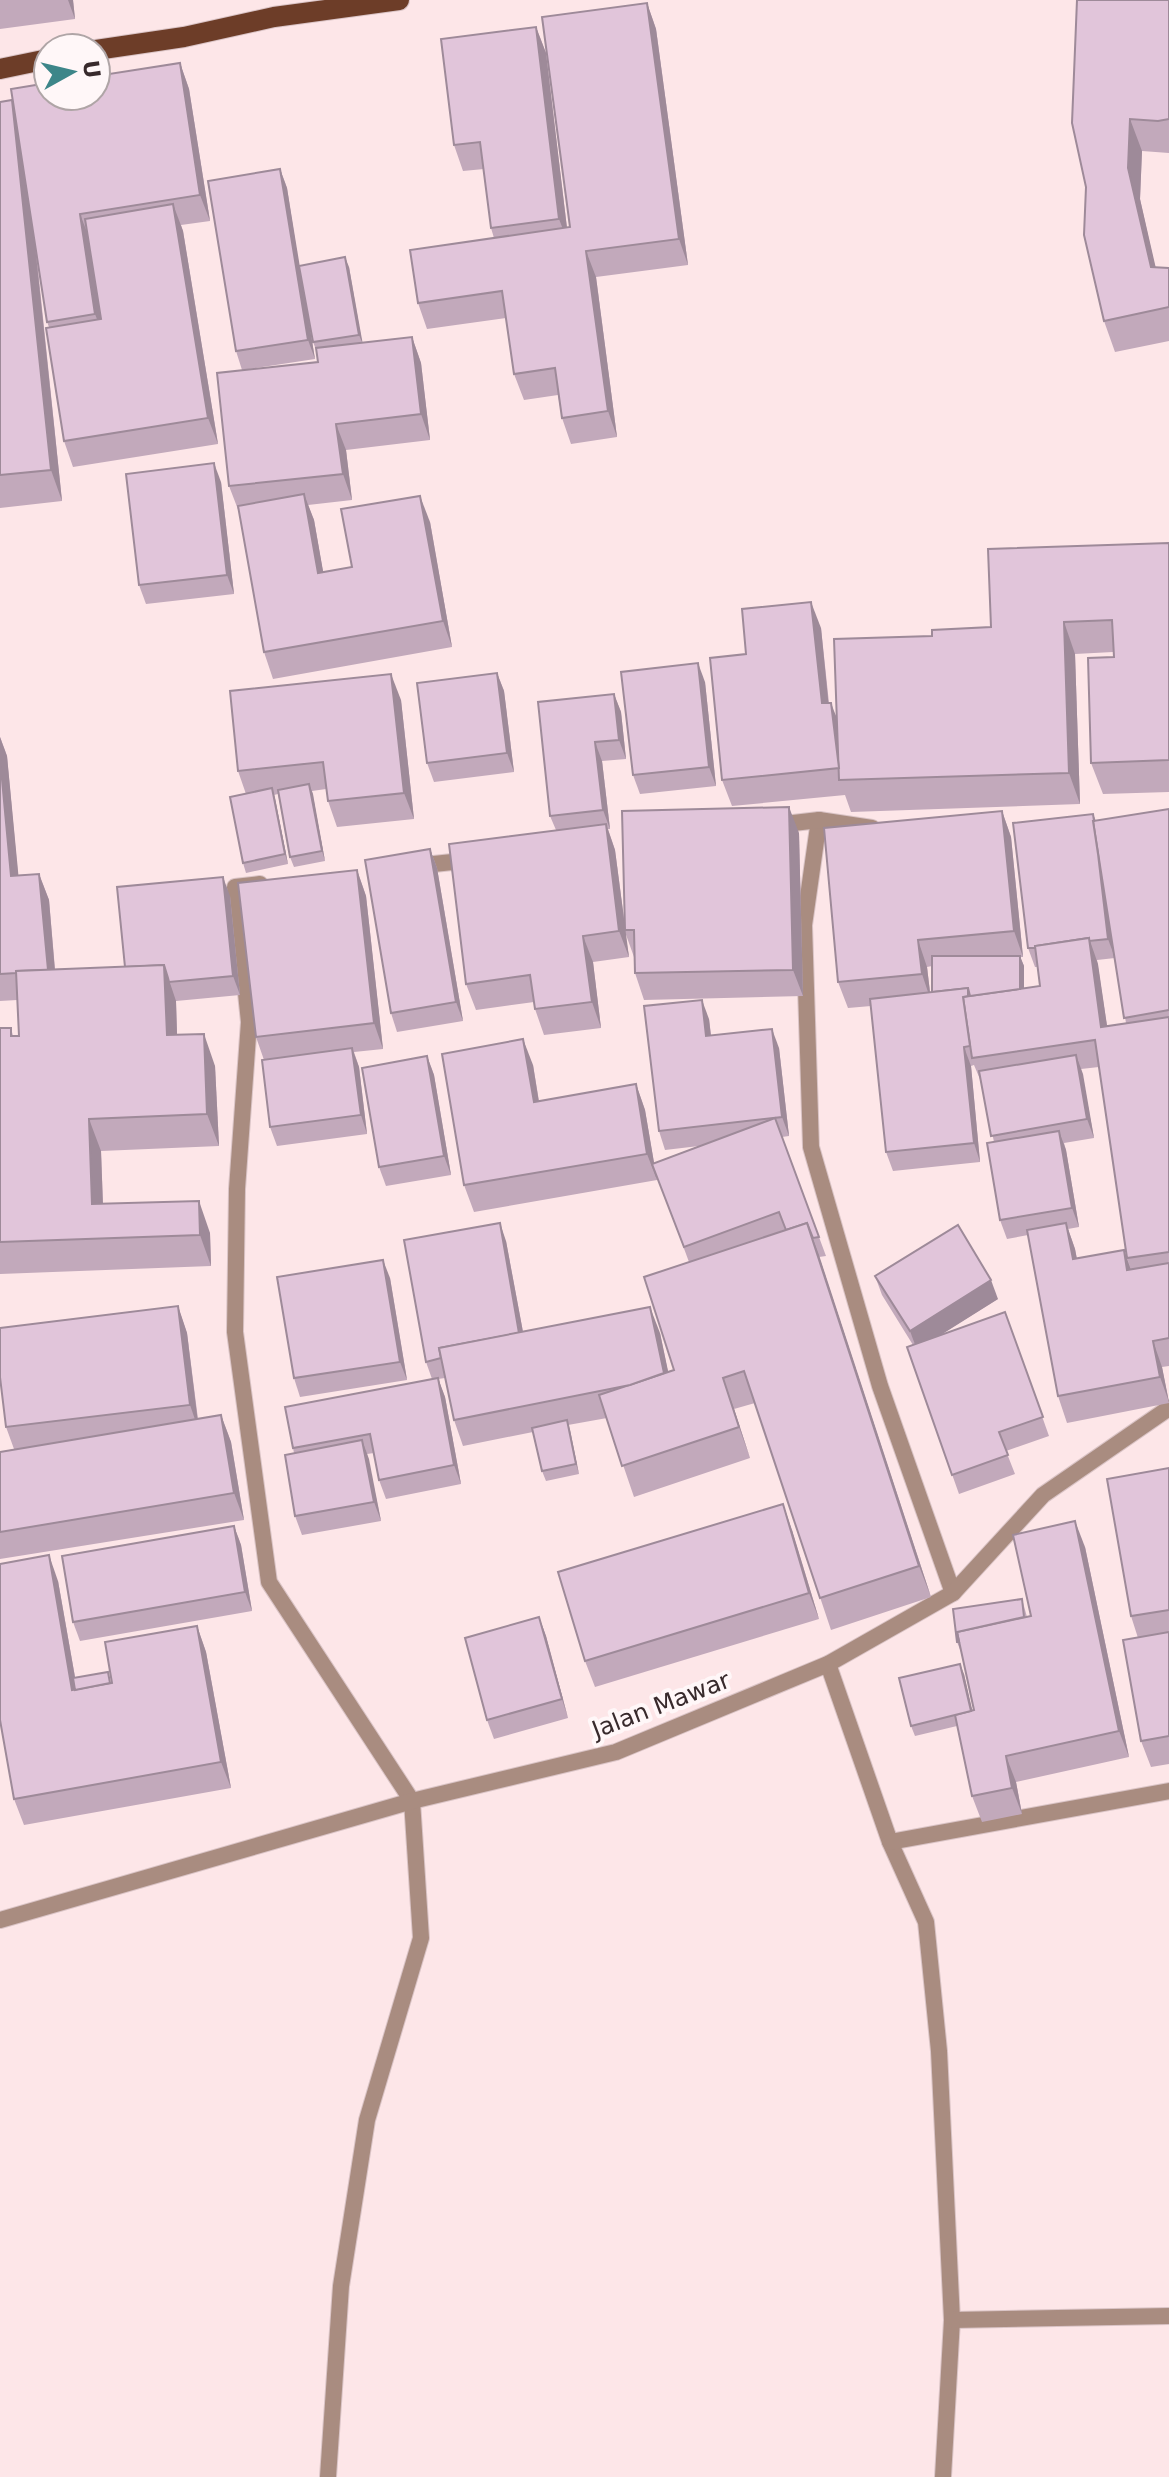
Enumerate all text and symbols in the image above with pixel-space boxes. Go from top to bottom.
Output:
north arrow [32,32,112,112]
text: U [78,59,105,80]
street label: Jalan Mawar [586,1666,734,1745]

